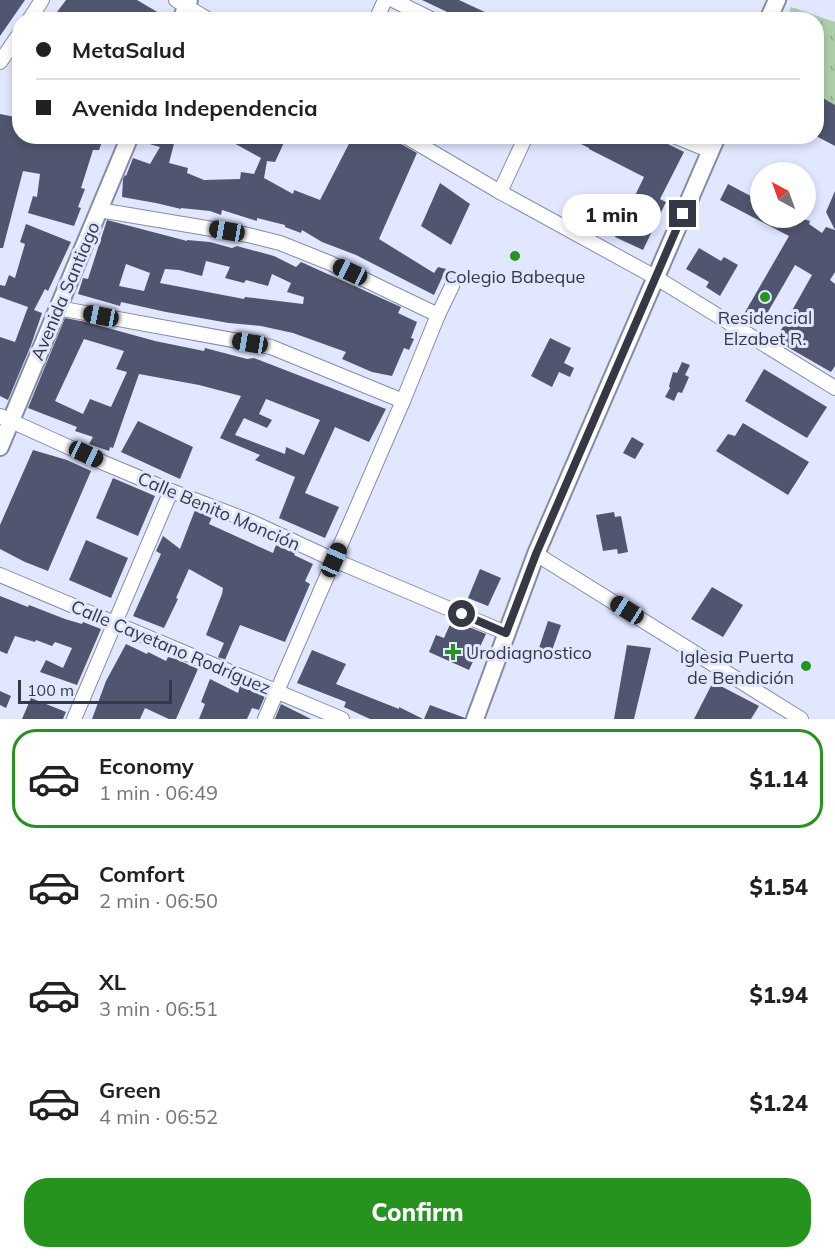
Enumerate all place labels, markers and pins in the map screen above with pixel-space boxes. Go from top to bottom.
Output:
marker: Colegio Babeque [508,249,522,263]
place label: Colegio Babeque [445,265,585,288]
marker: Residencial Elzabet R. [758,290,772,304]
place label: Residencial Elzabet R. [718,306,812,350]
place label: Urodiagnostico [466,641,592,664]
marker: Urodiagnostico [444,643,462,661]
place label: Iglesia Puerta de Bendición [680,645,794,689]
marker: Iglesia Puerta de Bendición [799,659,813,673]

